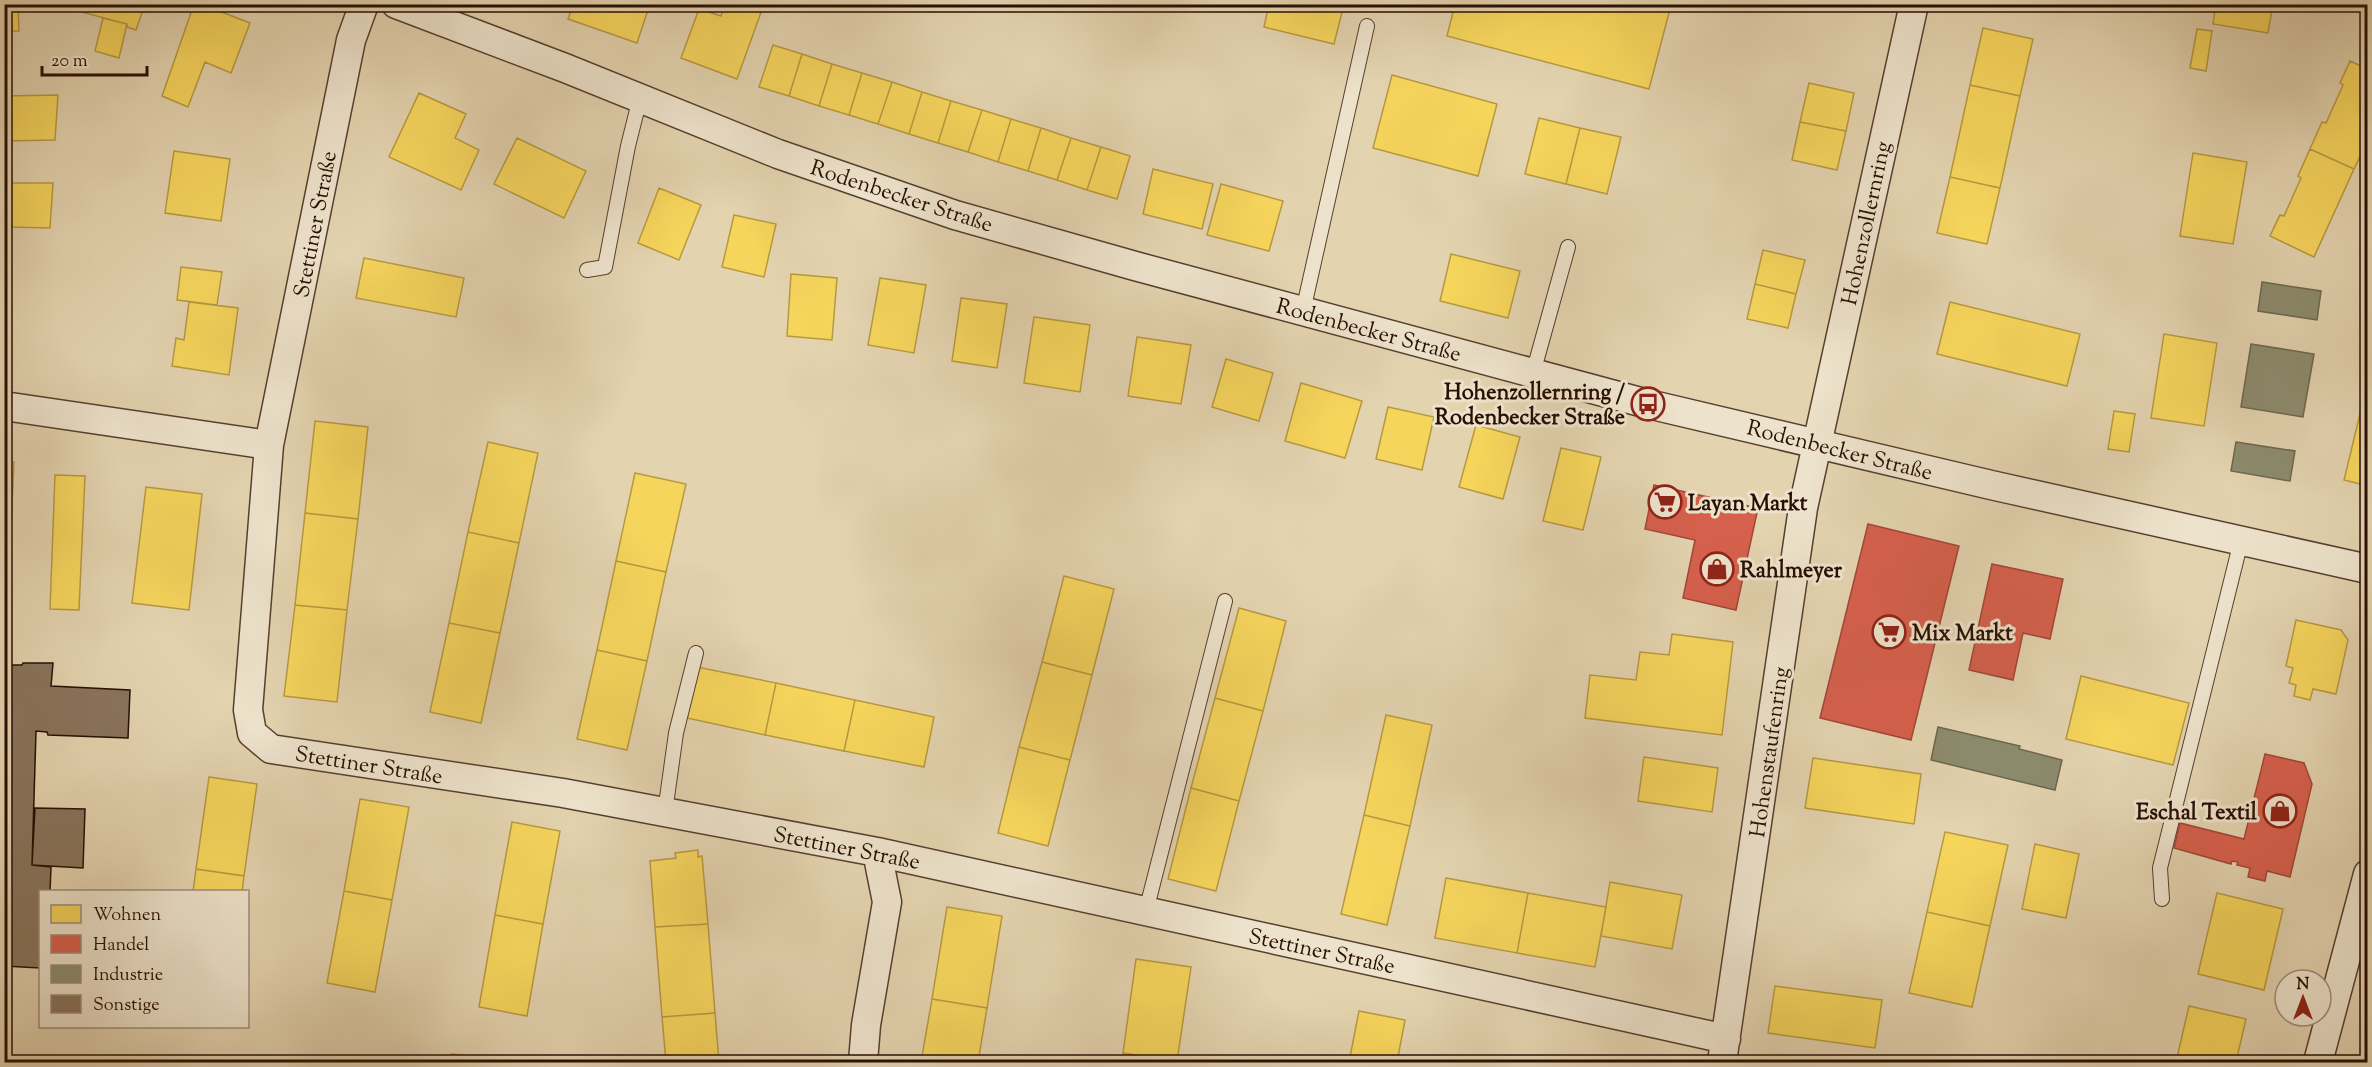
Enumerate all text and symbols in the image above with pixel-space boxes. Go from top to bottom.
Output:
scale bar [42,39,147,77]
text: 20 m [51,49,88,75]
street label: Hohenzollernring [1835,138,1901,309]
street label: Stettiner Straße [287,148,347,301]
street label: Rodenbecker Straße [806,153,996,242]
street label: Rodenbecker Straße [1272,292,1464,372]
place label: Hohenzollernring / Rodenbecker Straße [1435,378,1626,435]
bus stop icon: Hohenzollernring / Rodenbecker Straße [1630,386,1666,422]
street label: Rodenbecker Straße [1743,413,1935,490]
supermarket icon: Layan Markt [1647,484,1683,520]
place label: Layan Markt [1688,489,1808,521]
shop icon: Rahlmeyer [1699,551,1735,587]
place label: Rahlmeyer [1740,556,1843,588]
supermarket icon: Mix Markt [1871,614,1907,650]
place label: Mix Markt [1912,619,2013,651]
street label: Hohenstaufenring [1743,665,1799,840]
street label: Stettiner Straße [292,740,445,794]
shop icon: Eschal Textil [2262,793,2298,829]
place label: Eschal Textil [2136,798,2258,830]
street label: Stettiner Straße [770,820,923,880]
legend [39,890,249,1028]
text: Wohnen [93,903,161,929]
street label: Stettiner Straße [1245,922,1398,984]
text: Handel [93,933,149,959]
text: Industrie [93,963,163,989]
north arrow [2273,968,2333,1028]
text: N [2297,974,2310,997]
text: Sonstige [93,993,160,1019]

